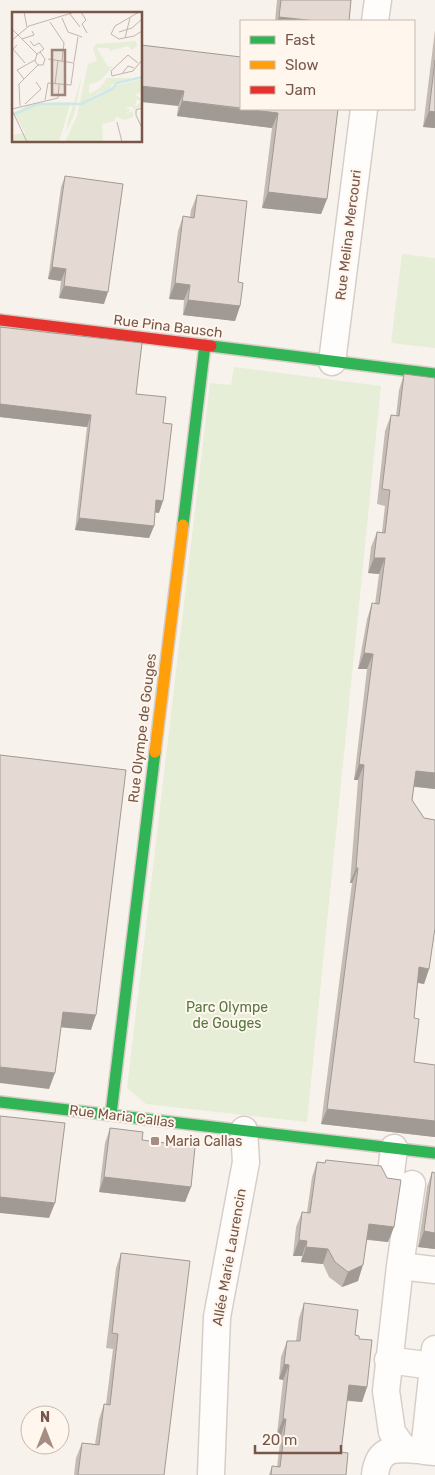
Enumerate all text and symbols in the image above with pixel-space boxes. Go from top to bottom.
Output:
inset map [12,12,142,142]
legend [240,20,415,110]
text: Fast [285,31,315,49]
text: Slow [285,56,318,74]
text: Jam [285,81,316,99]
street label: Rue Melina Mercouri [332,169,365,301]
street label: Rue Pina Bausch [112,311,223,342]
street label: Rue Olympe de Gouges [125,652,160,804]
park label: Parc Olympe de Gouges [186,999,268,1032]
street label: Rue Maria Callas [68,1102,176,1131]
place label: Maria Callas [165,1133,242,1150]
marker: Maria Callas [149,1135,161,1147]
street label: Allée Marie Laurencin [209,1187,250,1327]
north arrow [20,1405,70,1455]
text: N [40,1409,50,1426]
scale bar [255,1422,341,1454]
text: 20 m [262,1431,297,1449]

